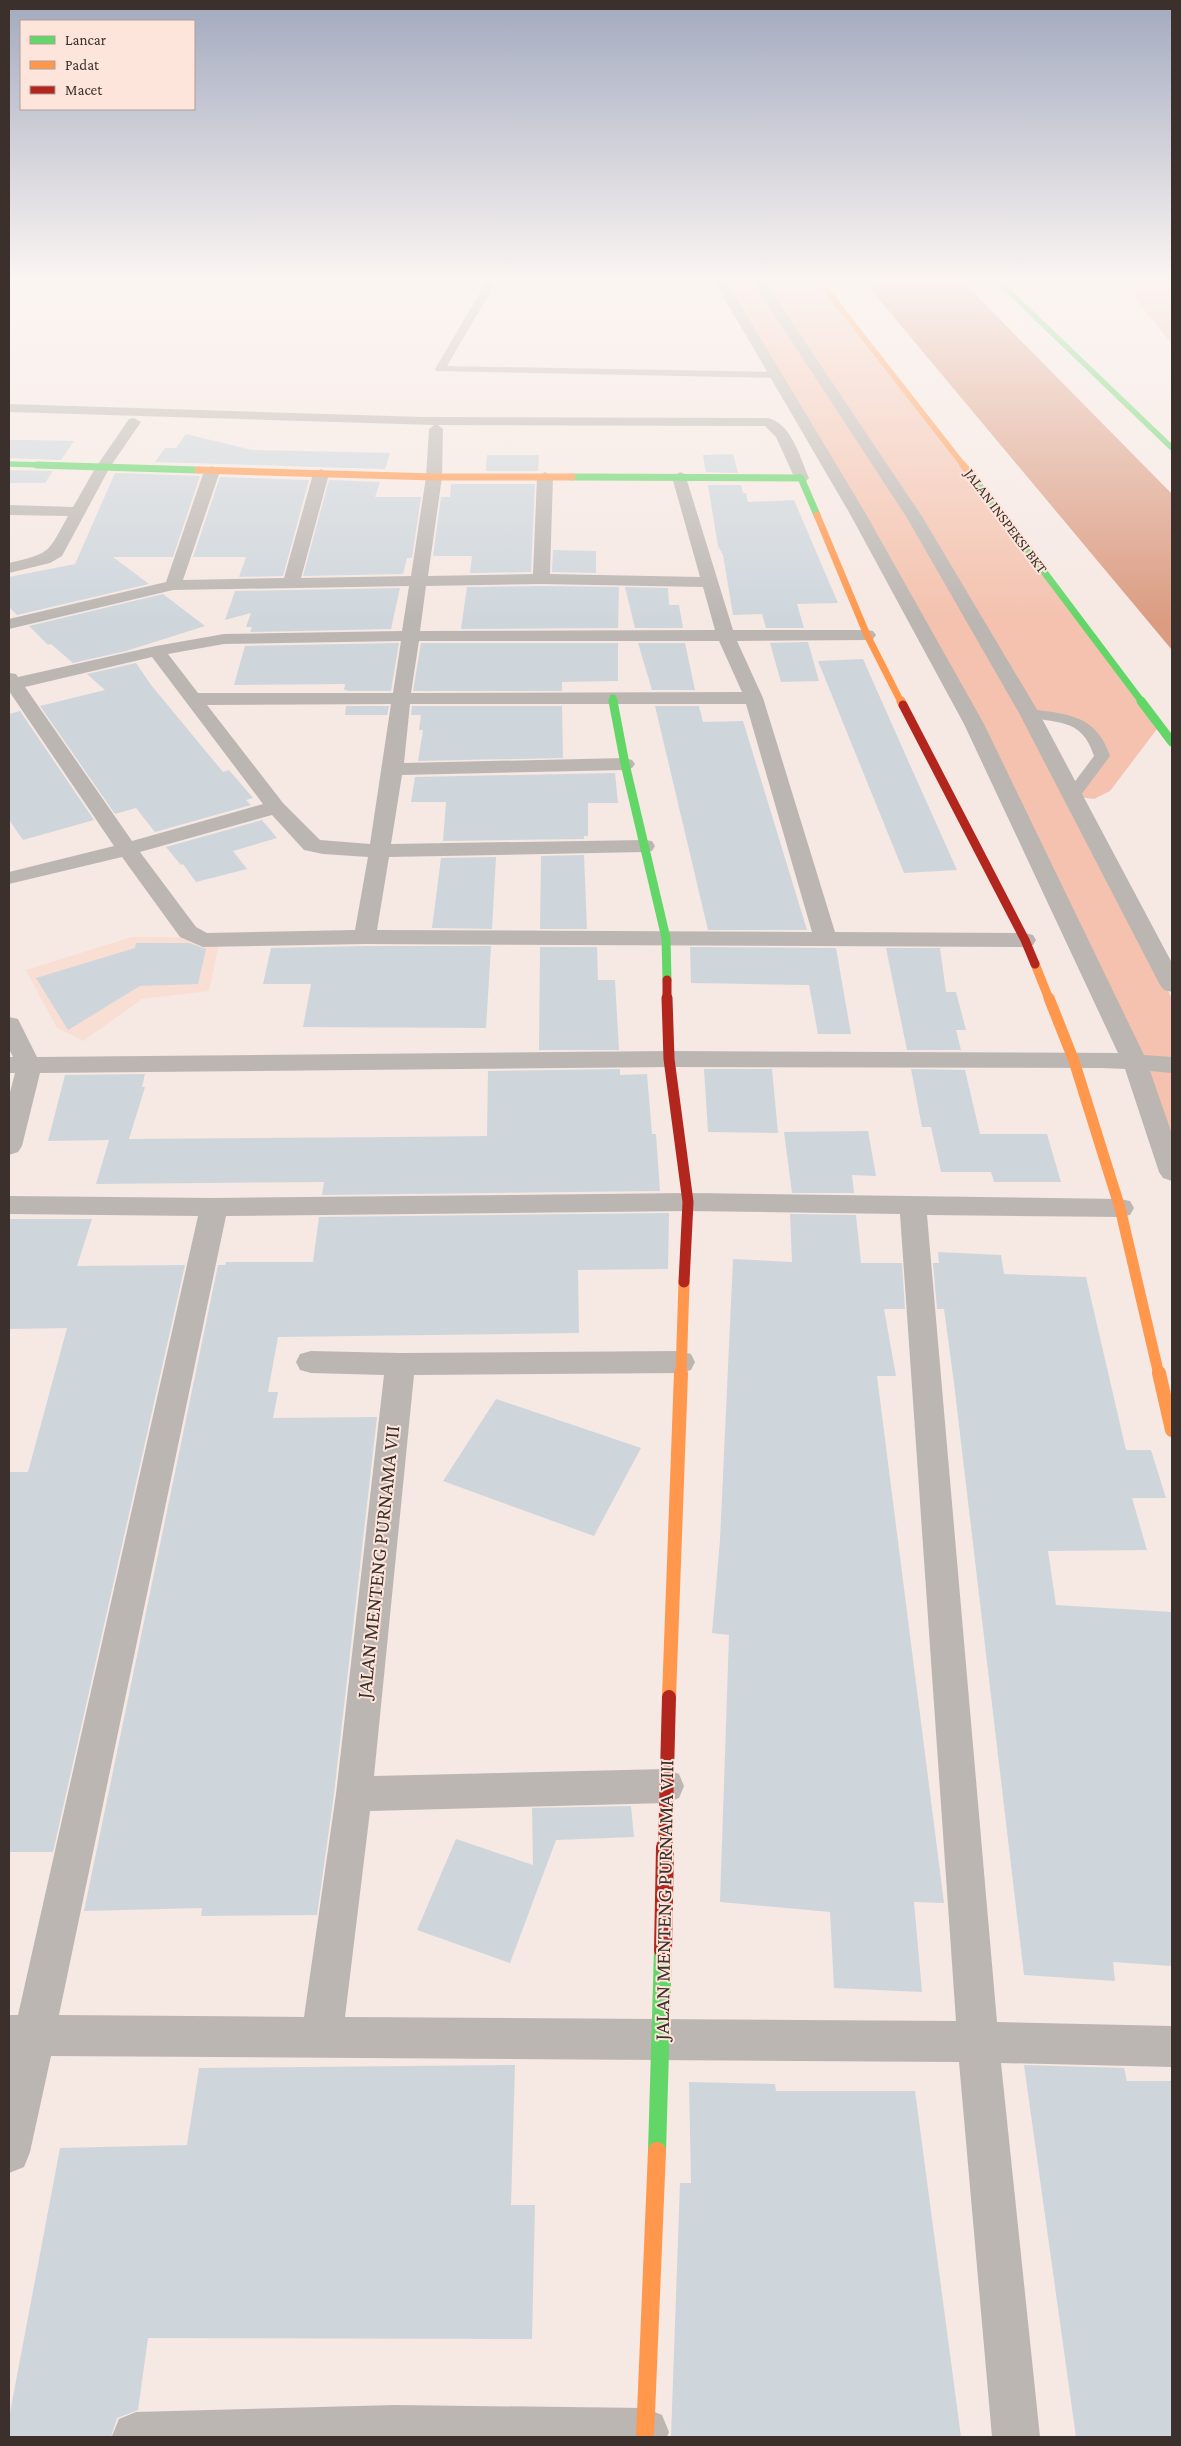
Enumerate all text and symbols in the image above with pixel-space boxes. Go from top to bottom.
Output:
legend [20,20,195,110]
text: Lancar [65,32,107,48]
text: Padat [65,57,100,73]
text: Macet [65,82,103,98]
street label: JALAN INSPEKSI BKT [960,464,1050,577]
street label: JALAN MENTENG PURNAMA VII [352,1424,404,1702]
street label: JALAN MENTENG PURNAMA VIII [650,1759,678,2043]

